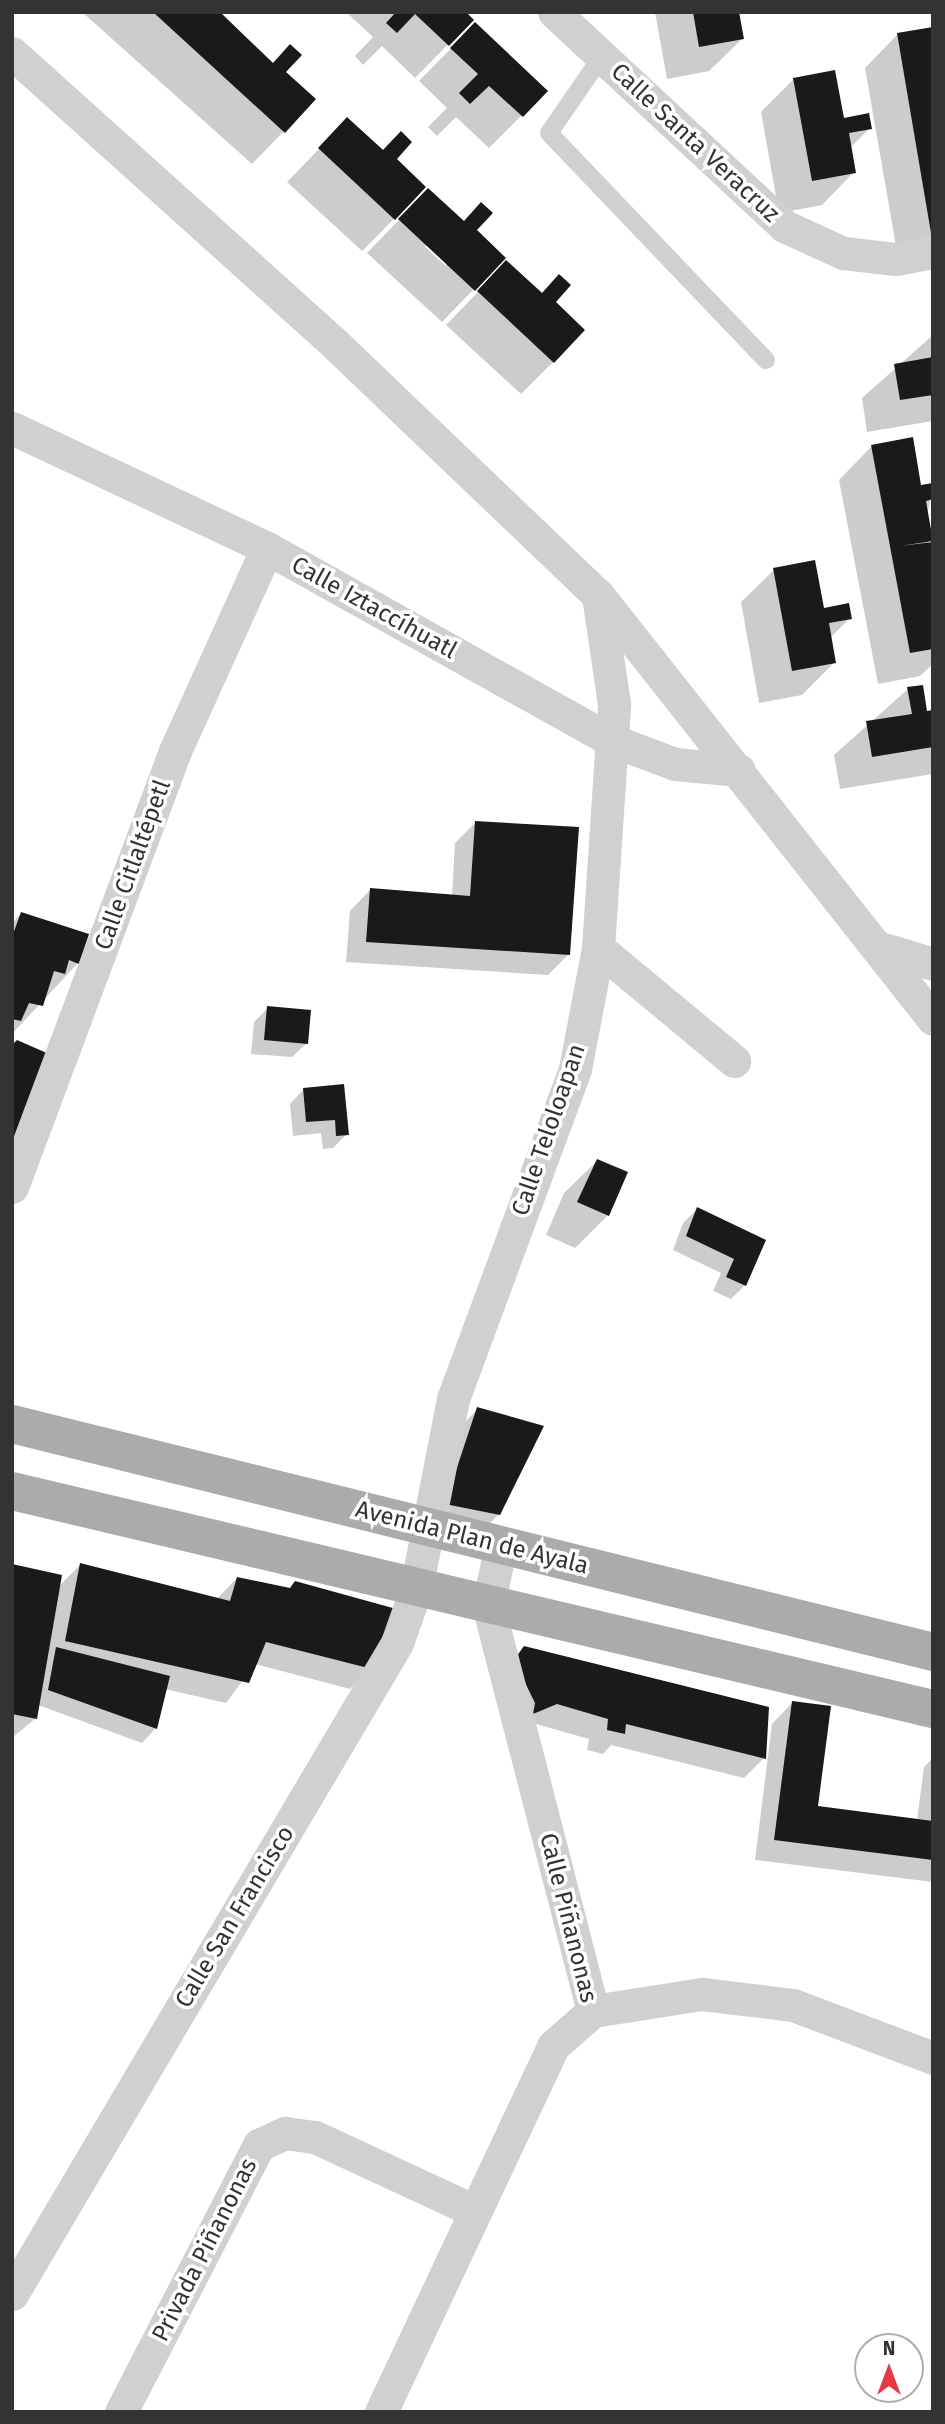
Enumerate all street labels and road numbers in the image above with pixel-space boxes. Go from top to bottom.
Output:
street label: Calle Santa Veracruz [605,57,785,229]
street label: Calle Iztaccíhuatl [286,551,462,665]
street label: Calle Citlaltépetl [89,776,177,954]
street label: Calle Teloloapan [506,1041,592,1219]
street label: Avenida Plan de Ayala [353,1495,591,1581]
street label: Calle San Francisco [169,1821,301,2013]
street label: Calle Piñanonas [533,1830,603,2006]
street label: Privada Piñanonas [146,2154,264,2346]

